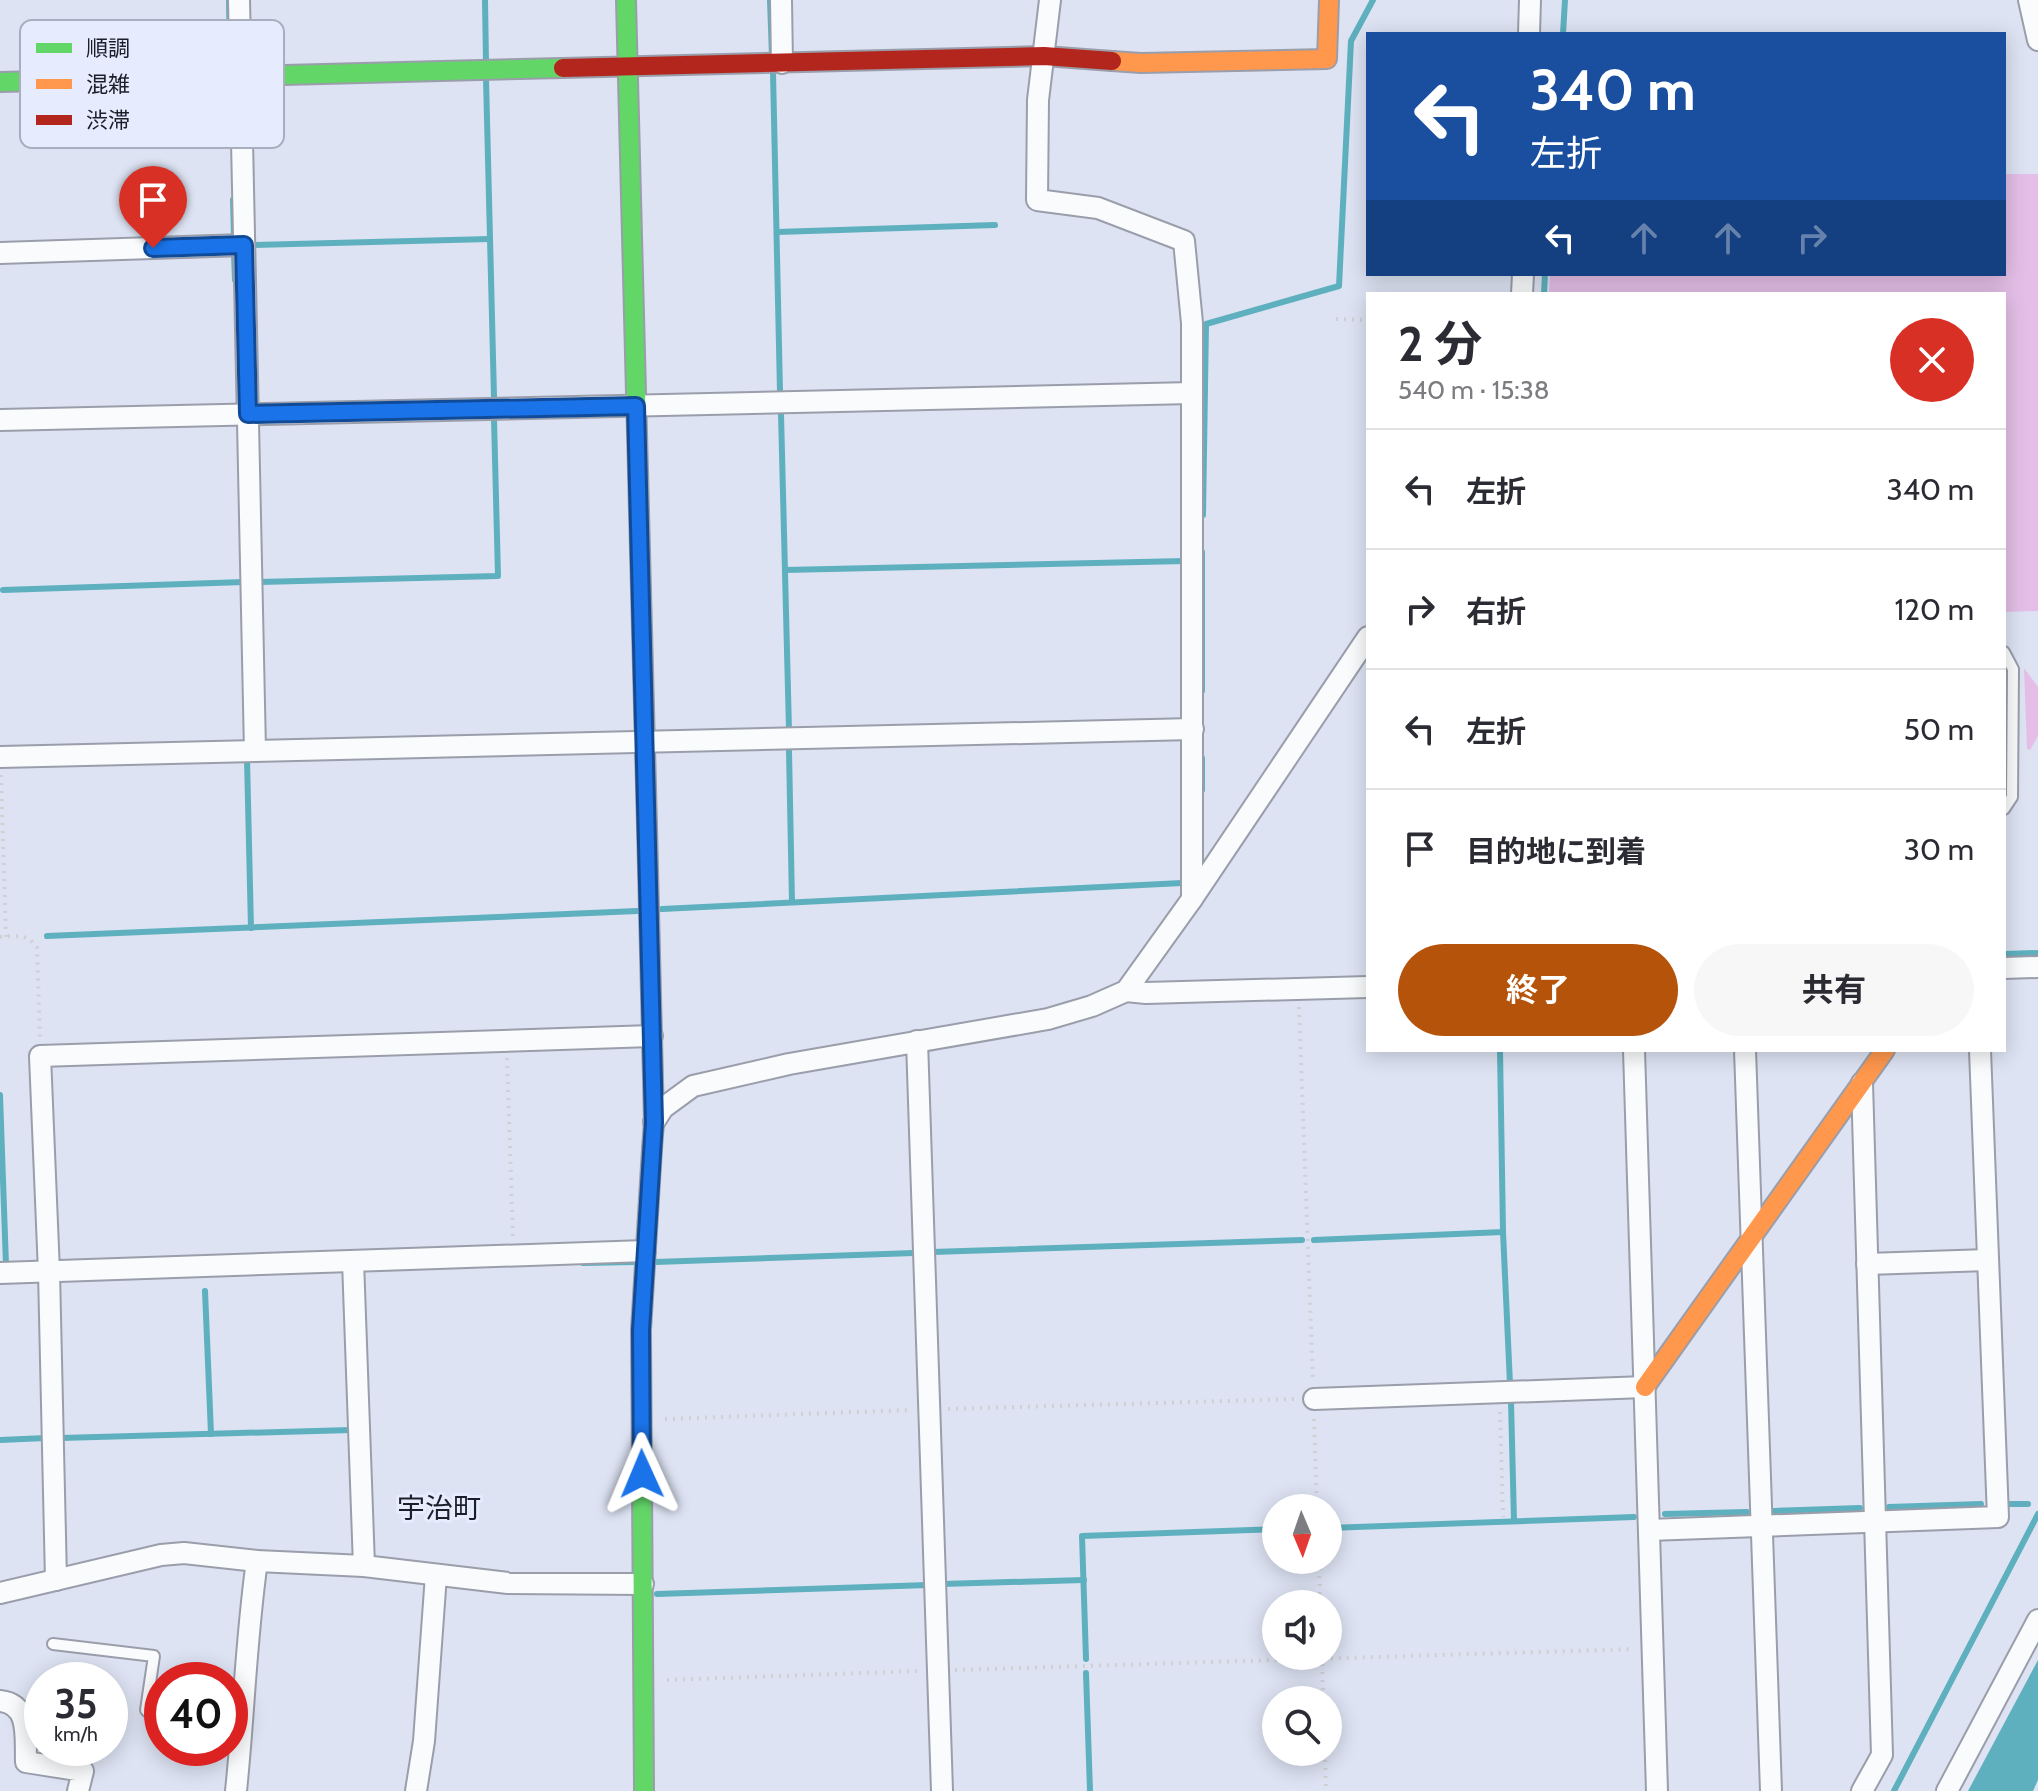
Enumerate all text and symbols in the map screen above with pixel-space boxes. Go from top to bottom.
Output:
legend [20,20,284,148]
text: 順調 [86,35,130,62]
text: 340 m [1530,56,1696,124]
icon: left [1398,64,1502,168]
text: 混雑 [86,71,130,98]
text: 渋滞 [86,107,130,134]
text: 左折 [1530,131,1602,175]
pin [119,166,187,248]
icon: arrive [131,178,175,222]
icon: left [1538,216,1582,260]
icon: ahead [1622,216,1666,260]
icon: ahead [1706,216,1750,260]
icon: right [1790,216,1834,260]
text: 2 分 [1398,315,1482,373]
button: close [1890,318,1974,402]
text: 540 m · 15:38 [1398,374,1550,406]
icon: left [1398,467,1442,511]
text: 340 m [1886,471,1974,508]
text: 左折 [1466,473,1526,510]
icon: right [1398,587,1442,631]
text: 120 m [1894,591,1974,628]
text: 右折 [1466,593,1526,630]
icon: left [1398,707,1442,751]
text: 50 m [1904,711,1974,748]
text: 左折 [1466,713,1526,750]
icon: arrive [1398,827,1442,871]
text: 30 m [1904,831,1974,868]
text: 目的地に到着 [1466,833,1646,870]
button: 終了 [1398,944,1678,1036]
button: 共有 [1694,944,1974,1036]
position arrow [600,1432,684,1516]
district label: 宇治町 [397,1491,481,1525]
north arrow [1262,1494,1342,1574]
map controls [1262,1494,1342,1766]
button: sound [1262,1590,1342,1670]
speed limit sign: 40 [144,1662,248,1766]
text: 35 [54,1679,98,1728]
button: search [1262,1686,1342,1766]
text: km/h [54,1722,98,1746]

